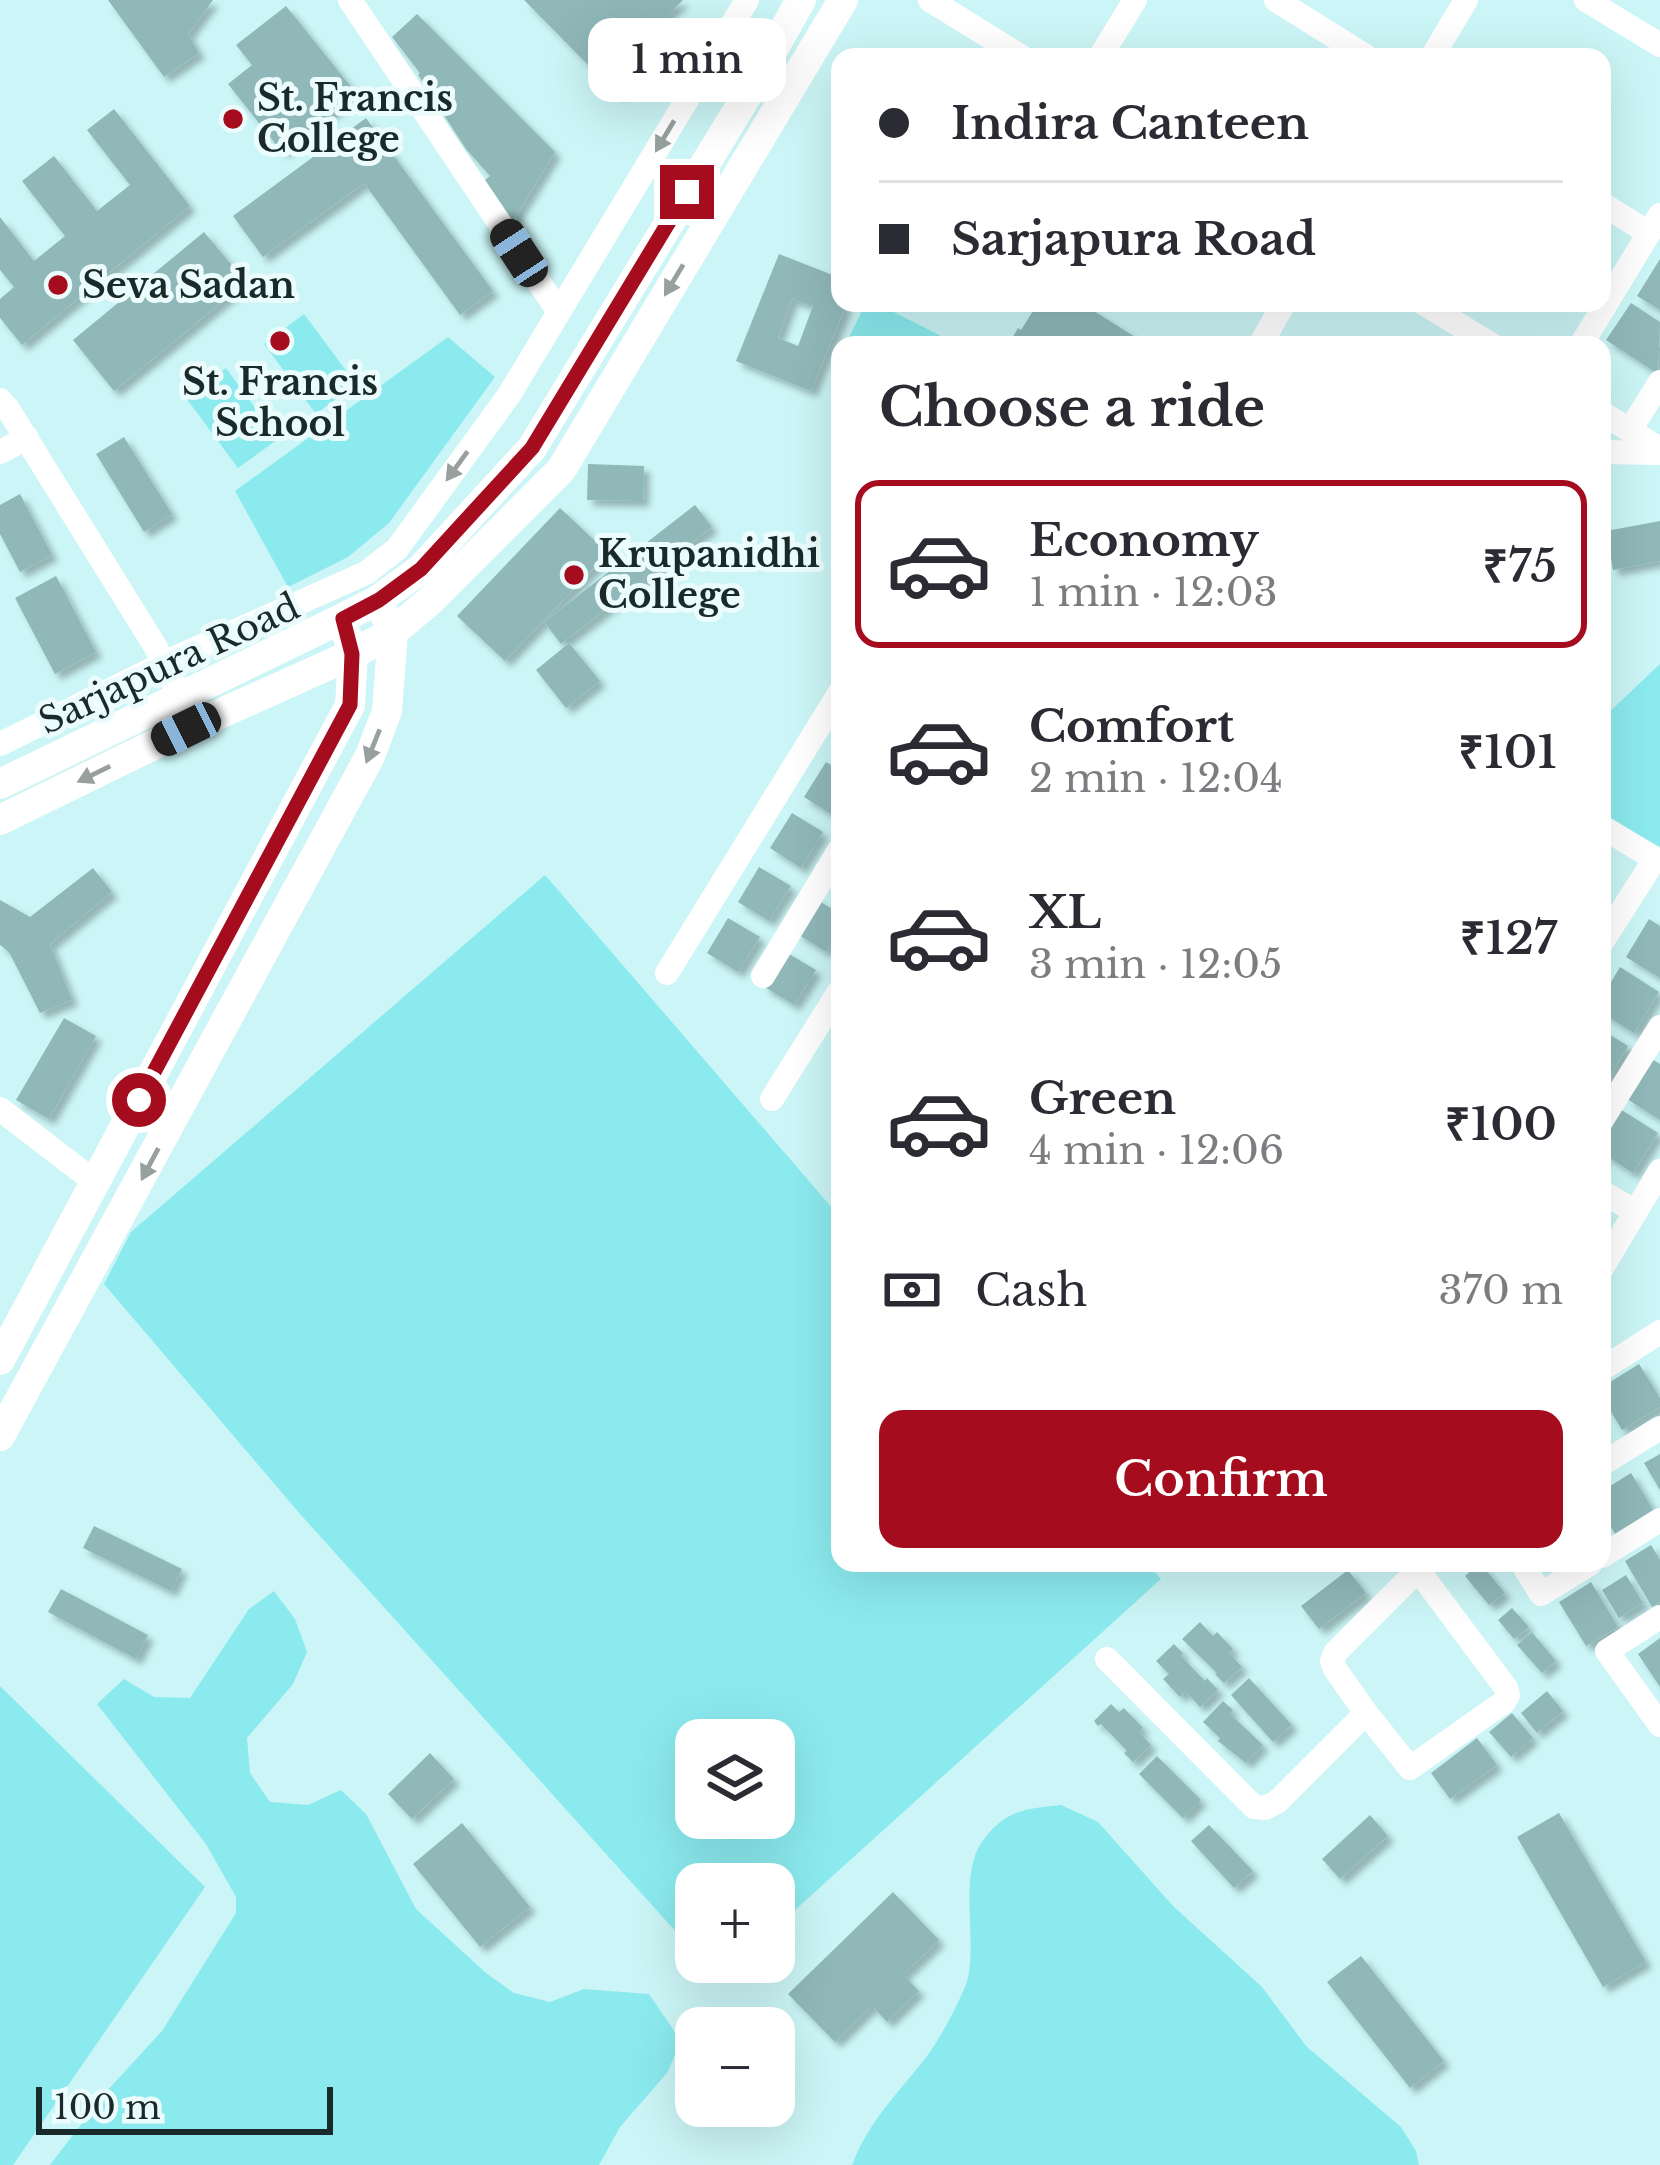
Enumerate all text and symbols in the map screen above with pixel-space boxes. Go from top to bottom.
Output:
callout: 1 min [588,18,786,102]
text: 1 min [631,35,743,84]
place label: St. Francis College [257,76,453,162]
text: Indira Canteen [951,95,1309,151]
marker: St. Francis College [220,106,246,132]
one-way arrow [655,119,676,153]
route end [660,165,714,219]
text: Sarjapura Road [951,211,1316,267]
car [484,213,554,293]
place label: Seva Sadan [82,263,295,308]
one-way arrow [665,263,686,297]
marker: Seva Sadan [45,272,71,298]
marker: St. Francis School [267,328,293,354]
place label: St. Francis School [182,360,378,446]
text: Choose a ride [879,374,1265,441]
one-way arrow [446,450,469,482]
icon: car [885,510,993,618]
text: Economy [1029,512,1259,568]
place label: Krupanidhi College [598,532,820,618]
text: ₹75 [1482,538,1557,594]
marker: Krupanidhi College [561,562,587,588]
text: 1 min · 12:03 [1029,568,1278,617]
street label: Sarjapura Road [31,584,307,744]
icon: car [885,696,993,804]
car [146,697,226,761]
text: Comfort [1029,698,1234,754]
text: ₹101 [1458,724,1557,780]
one-way arrow [363,728,382,764]
text: 2 min · 12:04 [1029,754,1283,803]
one-way arrow [77,763,111,783]
icon: car [885,882,993,990]
text: XL [1029,884,1101,940]
text: ₹127 [1460,910,1557,966]
text: 3 min · 12:05 [1029,940,1282,989]
icon: car [885,1068,993,1176]
text: Green [1029,1070,1176,1126]
route start [112,1073,166,1127]
text: ₹100 [1445,1096,1557,1152]
text: 4 min · 12:06 [1029,1126,1284,1175]
one-way arrow [140,1146,161,1181]
icon: cash [879,1257,945,1323]
text: Cash [975,1262,1087,1318]
text: 370 m [1439,1266,1563,1315]
button: Confirm [879,1410,1563,1548]
map controls [675,1719,795,2127]
button: layers [675,1719,795,1839]
button: + [675,1863,795,1983]
button: − [675,2007,795,2127]
scale bar [36,2081,333,2134]
text: 100 m [54,2087,161,2128]

